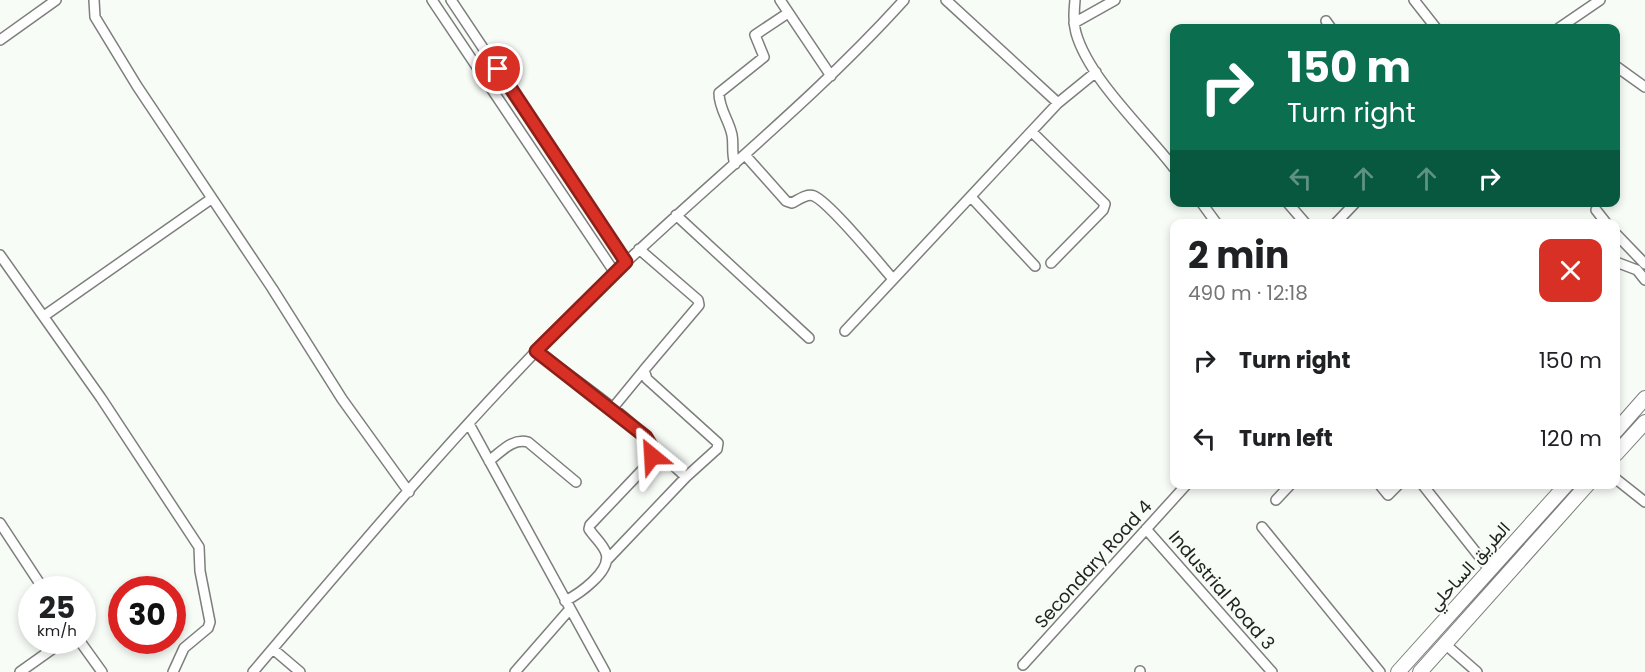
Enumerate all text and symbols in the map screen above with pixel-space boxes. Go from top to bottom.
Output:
text: 150 m [1287,38,1411,97]
pin [472,43,523,94]
icon: right [1188,48,1266,126]
icon: arrive [481,52,514,85]
text: Turn right [1287,94,1416,131]
icon: left [1284,162,1317,195]
icon: ahead [1347,162,1380,195]
icon: ahead [1410,162,1443,195]
icon: right [1473,162,1506,195]
text: 2 min [1188,230,1289,281]
button: close [1539,239,1602,302]
text: 490 m · 12:18 [1188,279,1308,307]
icon: right [1188,344,1221,377]
text: Turn right [1239,345,1350,376]
text: 150 m [1539,345,1602,376]
icon: left [1188,422,1221,455]
text: Turn left [1239,423,1333,454]
text: 120 m [1540,423,1602,454]
position arrow [620,424,684,488]
street label: Secondary Road 4 [1029,494,1157,634]
street label: الطريق الساحلي [1422,516,1518,618]
street label: Industrial Road 3 [1163,525,1281,655]
speed limit sign: 30 [108,576,186,654]
text: 25 [39,586,75,629]
text: km/h [37,620,77,641]

